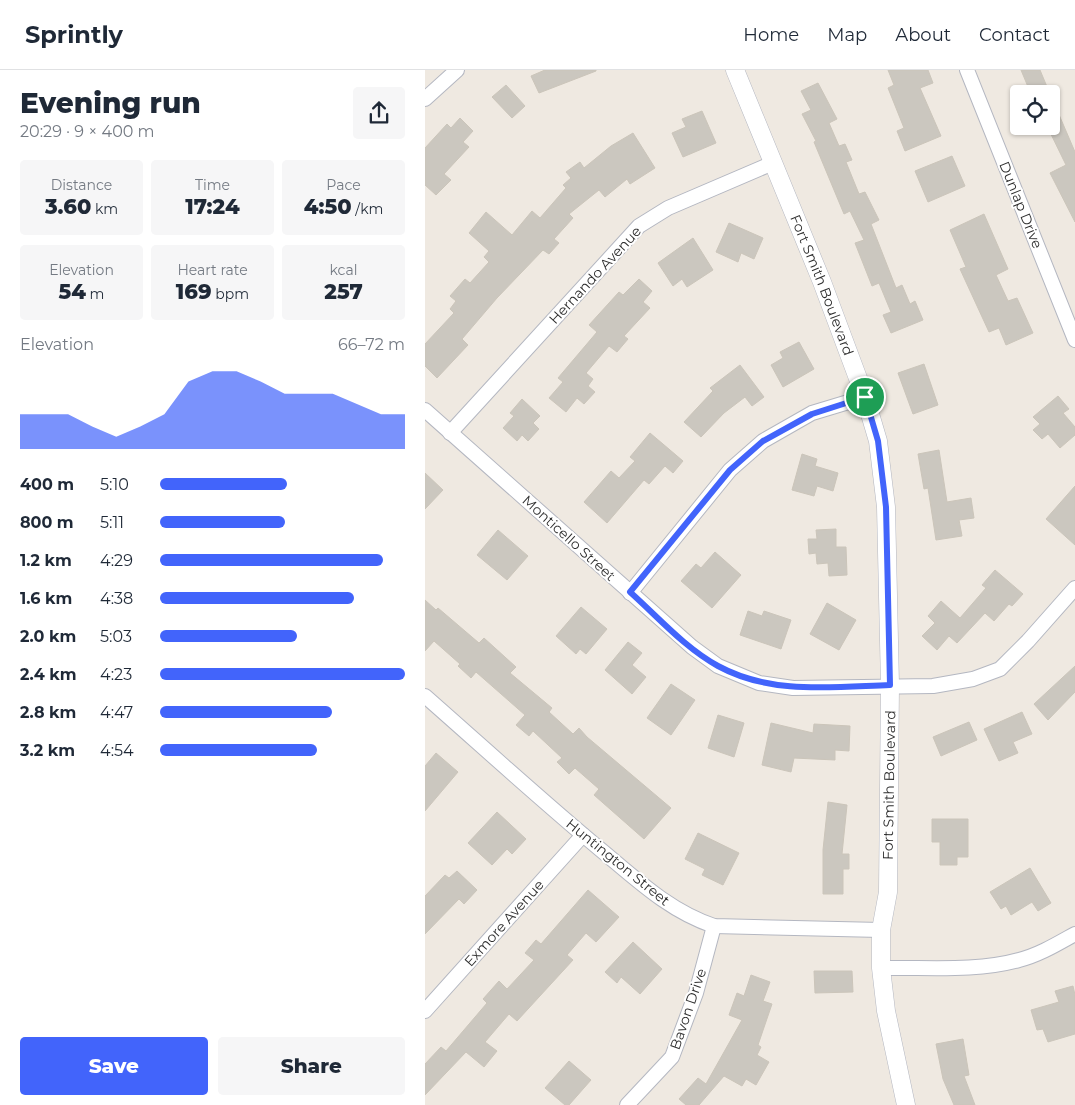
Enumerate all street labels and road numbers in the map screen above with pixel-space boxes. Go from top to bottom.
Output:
street label: Dunlap Drive [995,159,1047,251]
street label: Fort Smith Boulevard [786,212,858,358]
street label: Hernando Avenue [545,222,645,328]
street label: Monticello Street [519,491,620,585]
street label: Fort Smith Boulevard [879,710,899,860]
street label: Huntington Street [562,815,674,910]
street label: Exmore Avenue [460,876,548,970]
street label: Bavon Drive [666,966,710,1052]

